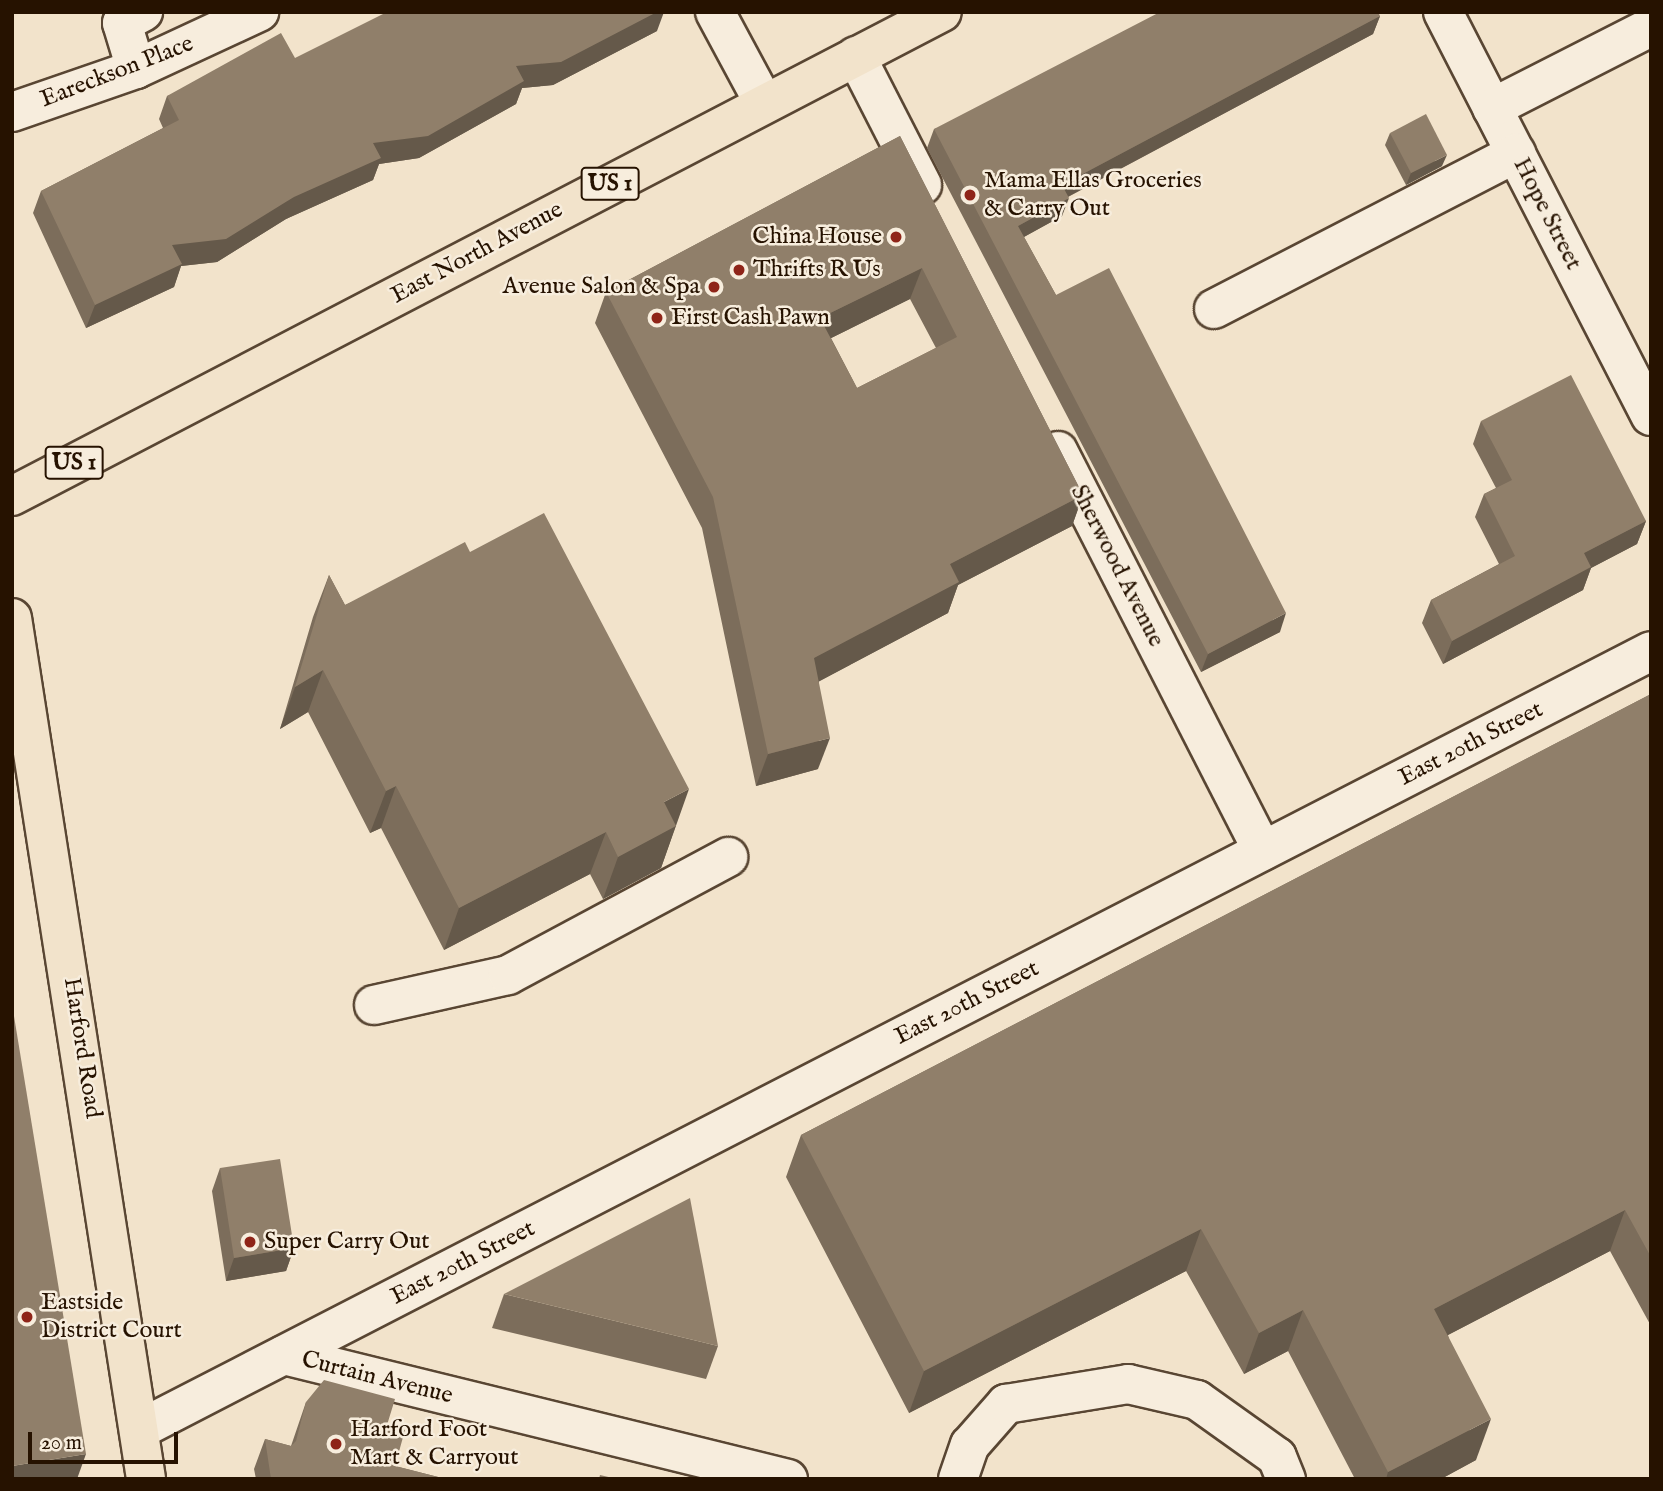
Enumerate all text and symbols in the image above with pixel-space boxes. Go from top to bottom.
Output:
street label: Eareckson Place [36,30,198,114]
street label: Hope Street [1506,153,1588,275]
road number: US 1 [580,164,640,204]
place label: Mama Ellas Groceries & Carry Out [984,167,1202,223]
marker: Mama Ellas Groceries & Carry Out [962,187,978,203]
street label: East North Avenue [386,196,568,310]
place label: China House [752,223,882,251]
marker: China House [888,229,904,245]
place label: Thrifts R Us [753,256,881,284]
marker: Thrifts R Us [731,262,747,278]
place label: Avenue Salon & Spa [502,273,700,301]
marker: Avenue Salon & Spa [706,279,722,295]
place label: First Cash Pawn [671,304,830,332]
marker: First Cash Pawn [649,310,665,326]
road number: US 1 [44,444,104,482]
street label: Sherwood Avenue [1064,480,1170,652]
street label: East 20th Street [1394,695,1548,793]
street label: East 20th Street [890,954,1044,1052]
street label: Harford Road [57,975,107,1121]
street label: East 20th Street [386,1214,540,1312]
place label: Super Carry Out [264,1228,430,1256]
marker: Super Carry Out [242,1234,258,1250]
place label: Eastside District Court [41,1289,182,1345]
marker: Eastside District Court [19,1309,35,1325]
street label: Curtain Avenue [298,1345,456,1411]
place label: Harford Foot Mart & Carryout [350,1416,519,1472]
scale bar [32,1418,182,1462]
text: 20 m [41,1430,82,1457]
marker: Harford Foot Mart & Carryout [328,1436,344,1452]

